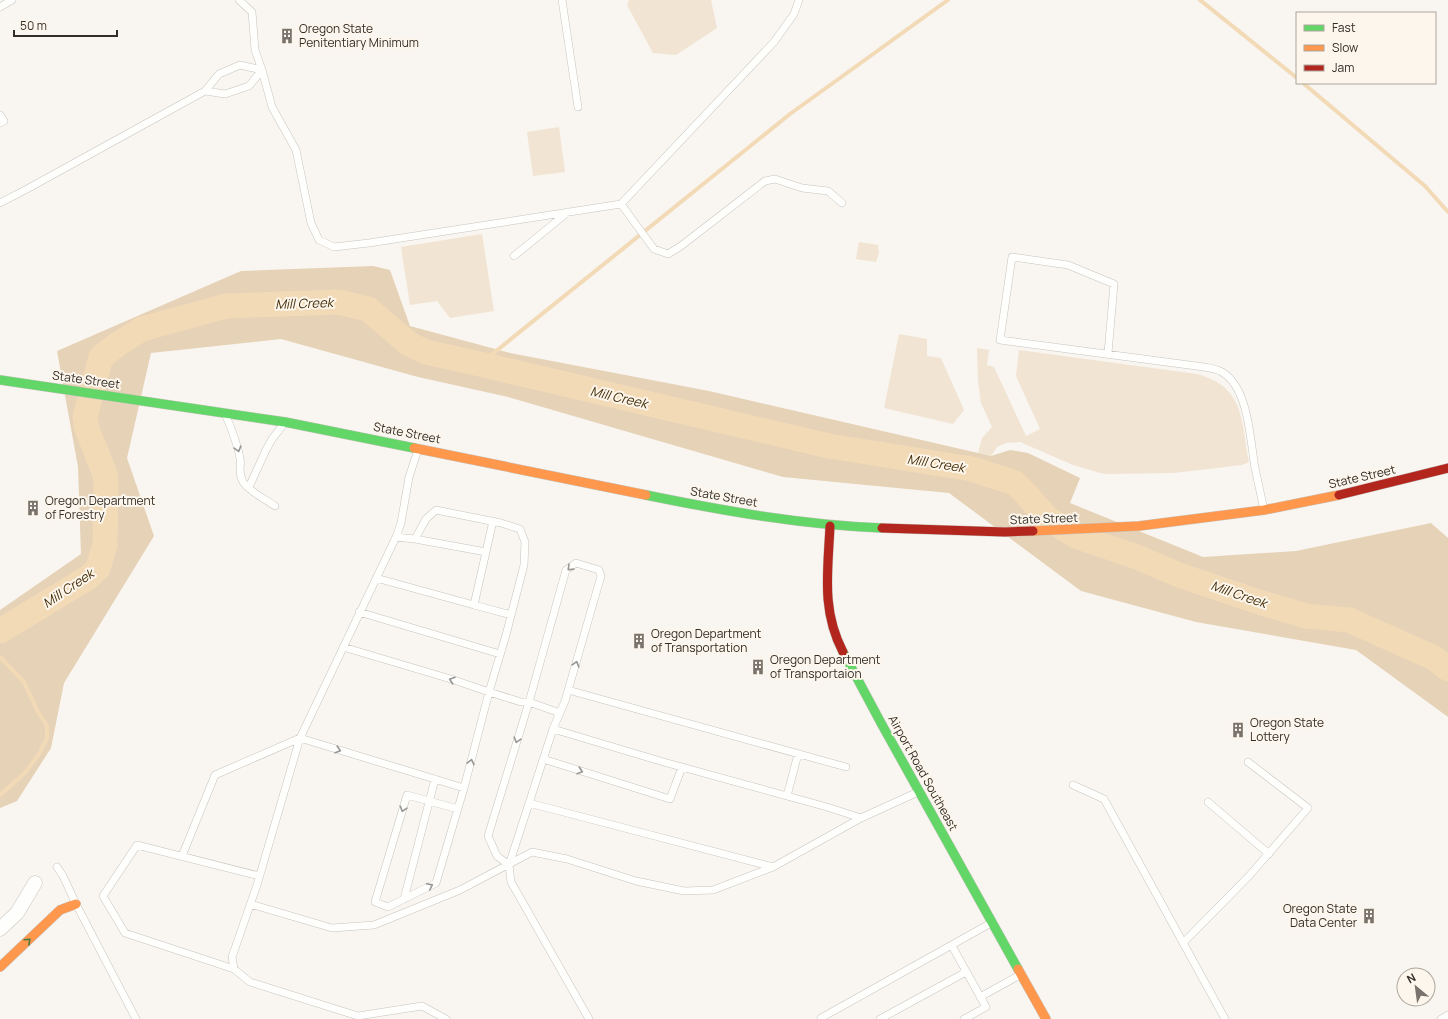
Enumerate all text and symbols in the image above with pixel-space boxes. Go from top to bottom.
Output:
scale bar [14,12,117,38]
legend [1296,12,1436,84]
text: 50 m [20,17,47,34]
text: Fast [1332,19,1356,36]
place label: Oregon State Penitentiary Minimum [299,20,419,51]
building icon: Oregon State Penitentiary Minimum [278,27,296,45]
text: Slow [1332,39,1358,56]
text: Jam [1332,59,1354,76]
water label: Mill Creek [275,293,336,313]
street label: State Street [51,366,121,393]
water label: Mill Creek [589,382,652,413]
street label: State Street [372,418,442,447]
one-way arrow [233,445,242,452]
water label: Mill Creek [906,450,969,477]
street label: State Street [1327,461,1397,492]
street label: State Street [689,482,759,511]
place label: Oregon Department of Forestry [45,492,156,523]
building icon: Oregon Department of Forestry [24,499,42,517]
street label: State Street [1010,509,1078,528]
water label: Mill Creek [39,563,99,612]
one-way arrow [567,563,575,571]
water label: Mill Creek [1209,576,1272,613]
place label: Oregon Department of Transportation [651,625,762,656]
building icon: Oregon Department of Transportation [630,632,648,650]
place label: Oregon Department of Transportaion [770,651,881,682]
building icon: Oregon Department of Transportaion [749,658,767,676]
one-way arrow [571,660,580,667]
one-way arrow [448,676,455,685]
street label: Airport Road Southeast [885,712,962,834]
place label: Oregon State Lottery [1250,714,1324,745]
building icon: Oregon State Lottery [1229,721,1247,739]
one-way arrow [513,736,522,743]
one-way arrow [334,745,341,754]
one-way arrow [466,759,474,766]
one-way arrow [577,766,584,774]
one-way arrow [399,805,408,812]
one-way arrow [426,883,433,891]
place label: Oregon State Data Center [1283,900,1358,931]
building icon: Oregon State Data Center [1360,907,1378,925]
one-way arrow [23,938,31,945]
north arrow [1396,967,1436,1007]
text: N [1404,969,1418,986]

